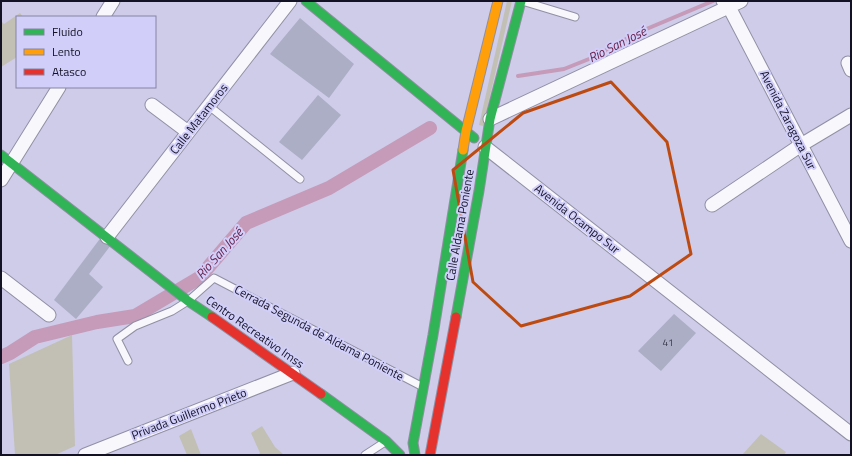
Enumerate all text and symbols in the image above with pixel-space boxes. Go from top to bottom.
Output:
legend [16,16,156,88]
water label: Rio San José [584,20,650,67]
text: Fluido [52,22,83,41]
text: Lento [52,42,81,61]
text: Atasco [52,62,86,81]
street label: Avenida Zaragoza Sur [755,67,822,173]
street label: Calle Matamoros [165,79,233,158]
street label: Calle Aldama Poniente [440,168,479,282]
street label: Avenida Ocampo Sur [530,179,624,258]
water label: Rio San José [190,222,248,283]
street label: Cerrada Segunda de Aldama Poniente [231,280,407,385]
street label: Centro Recreativo Imss [202,290,309,373]
house number: 41 [662,335,674,350]
street label: Privada Guillermo Prieto [128,383,249,444]

